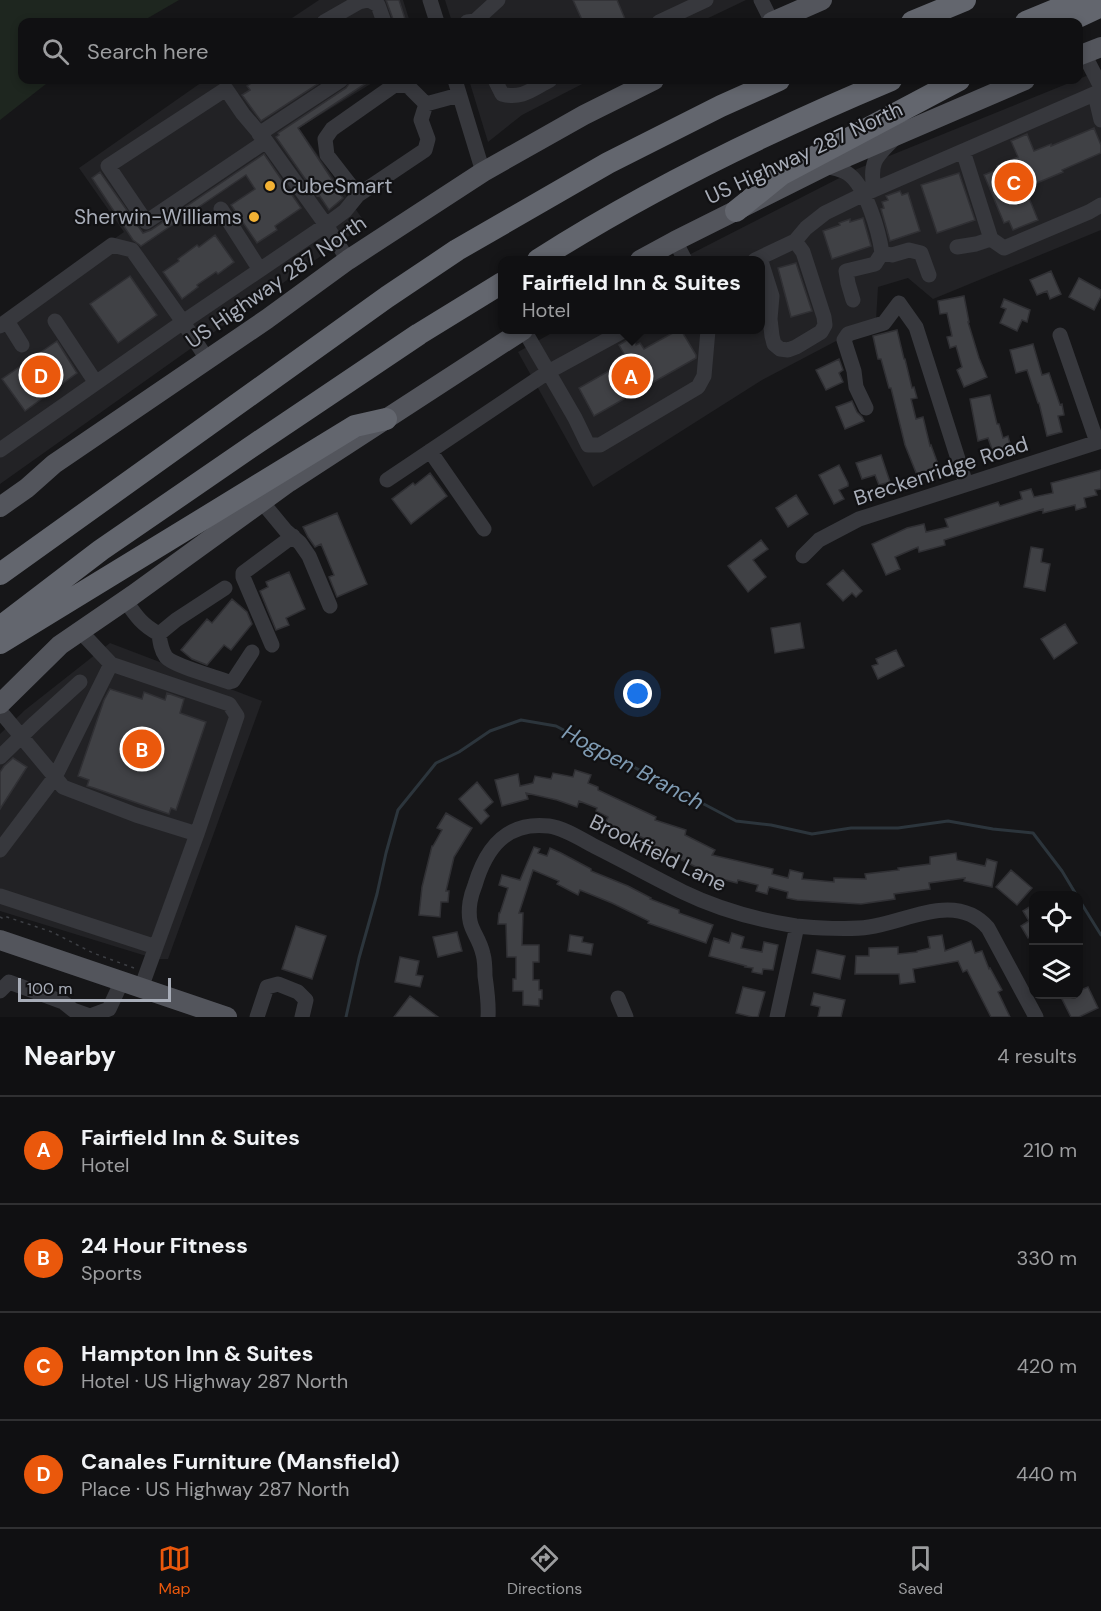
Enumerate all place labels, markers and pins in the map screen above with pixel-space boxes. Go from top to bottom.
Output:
pin: C [994,160,1034,204]
place label: CubeSmart [282,172,392,200]
marker: CubeSmart [263,179,277,193]
place label: Sherwin-Williams [74,203,242,231]
marker: Sherwin-Williams [247,210,261,224]
pin: D [22,352,60,398]
pin: A [612,354,650,398]
pin: B [122,726,162,771]

